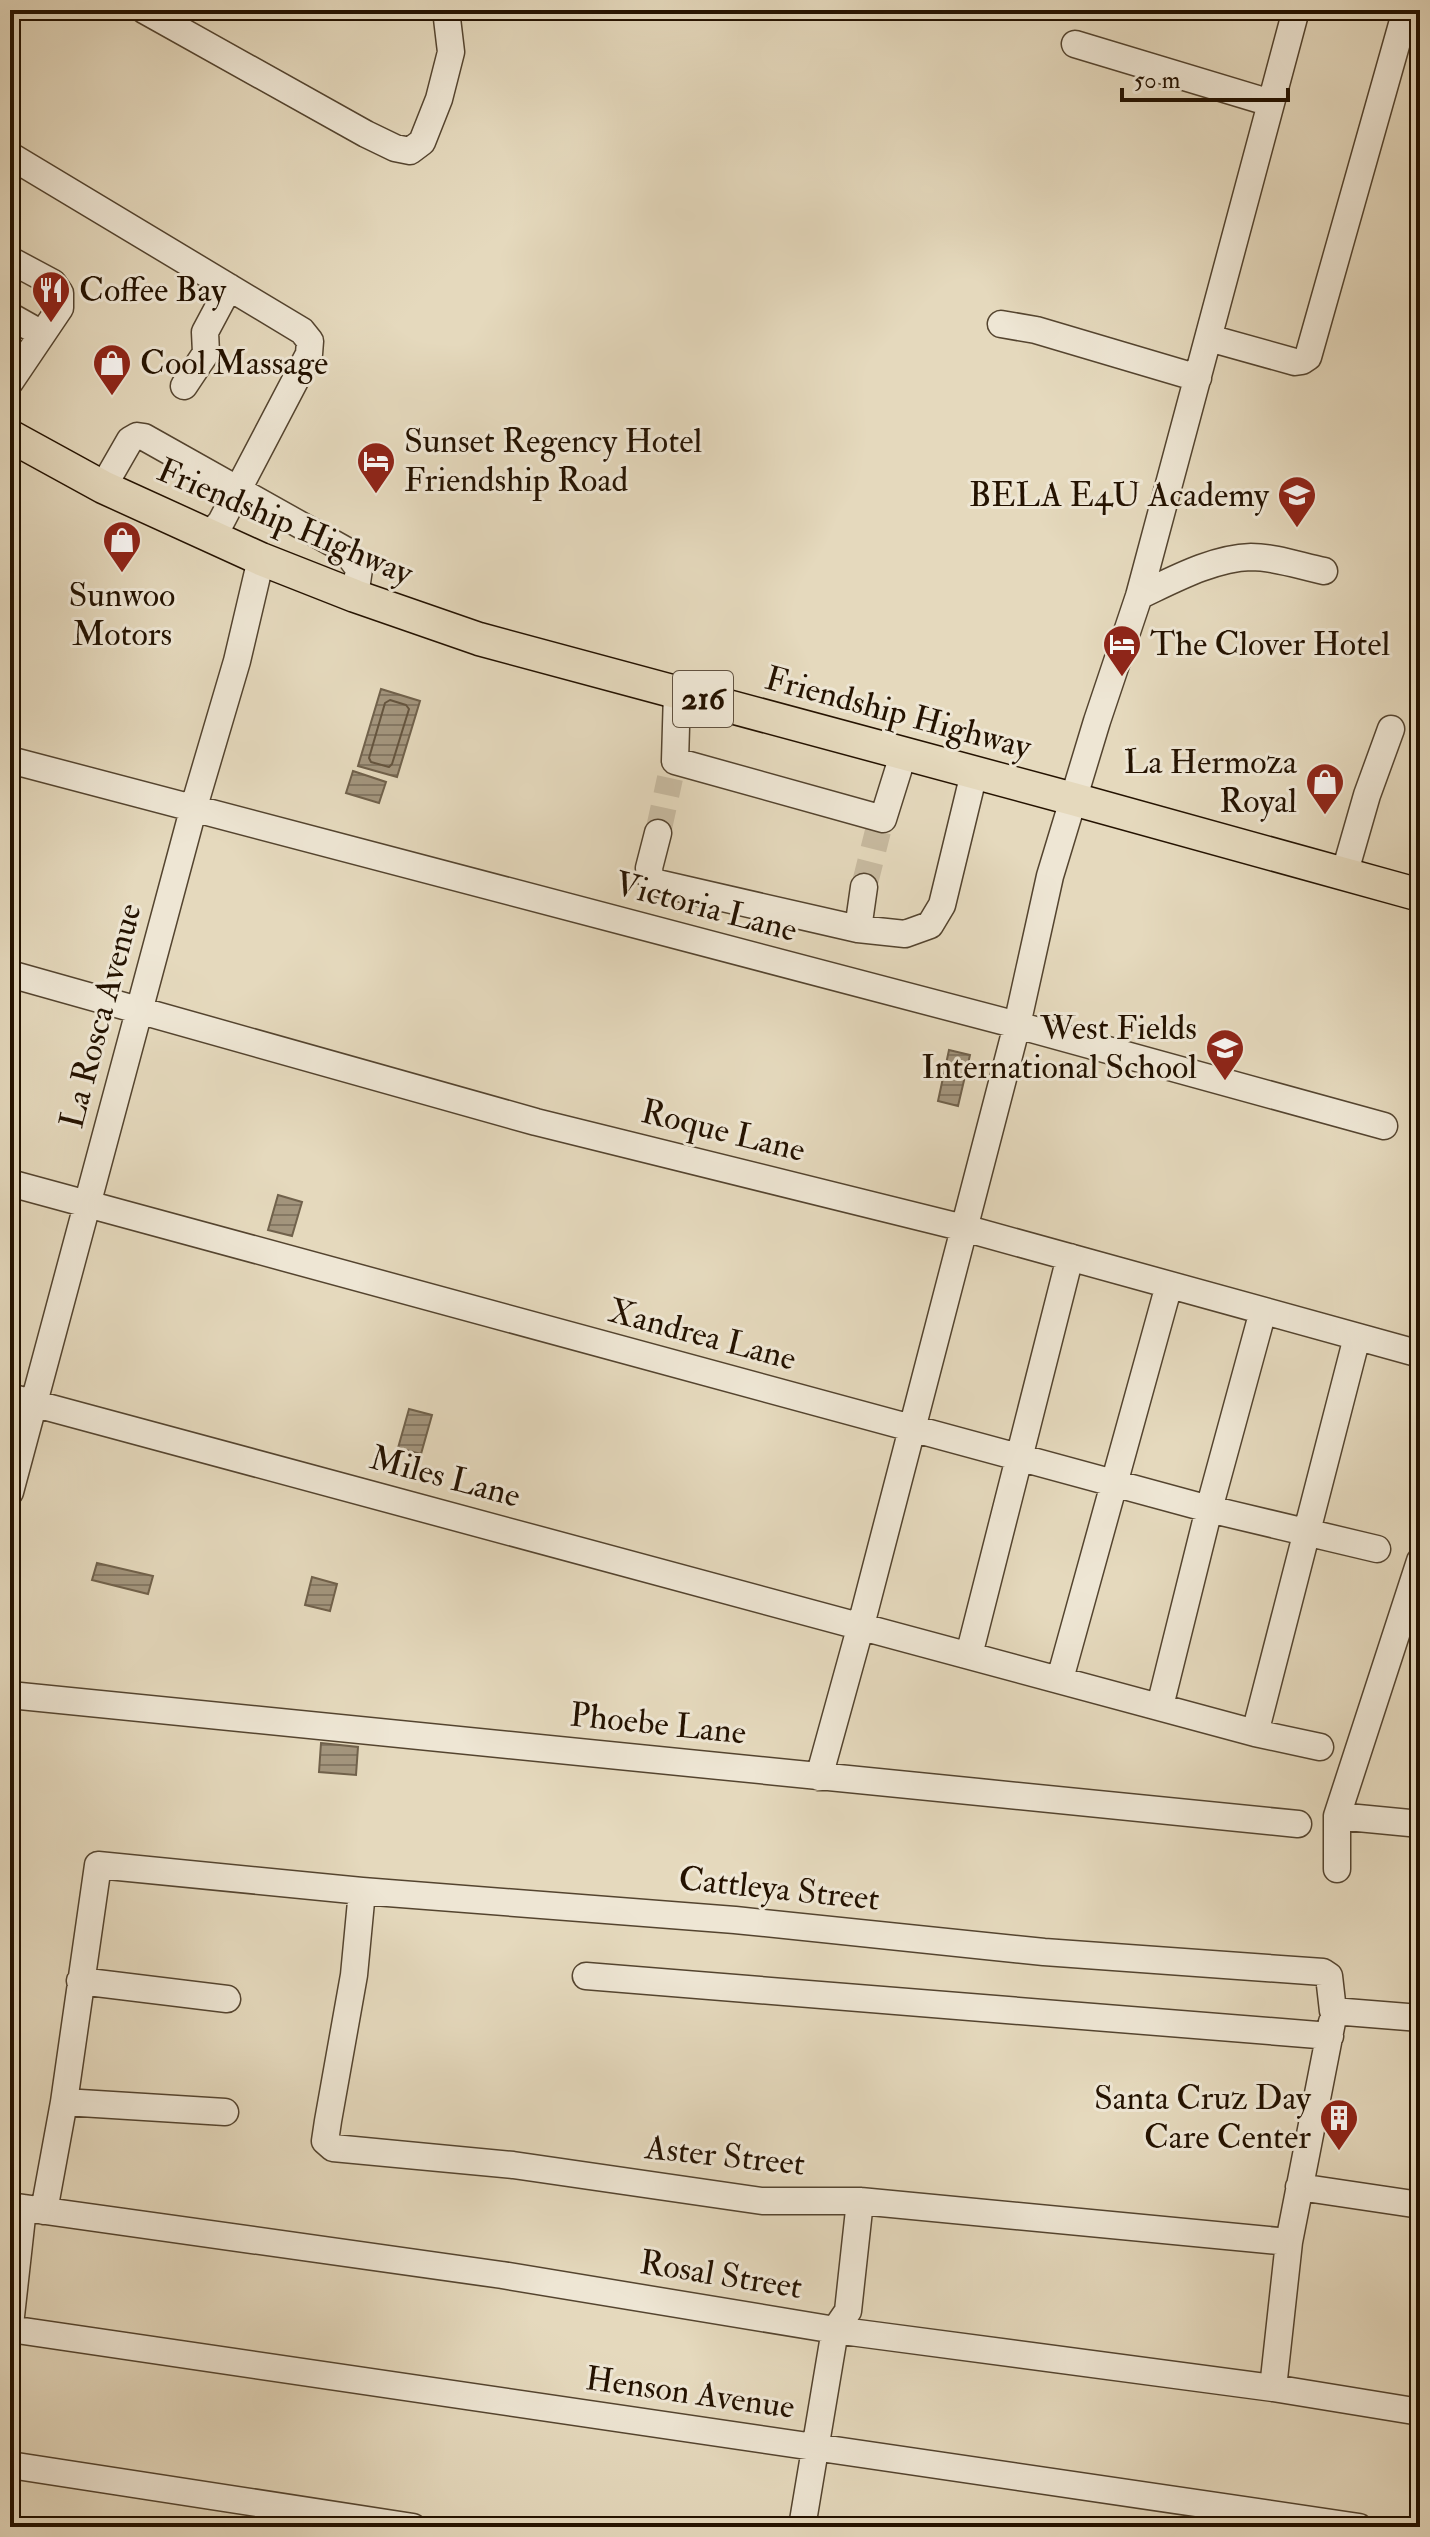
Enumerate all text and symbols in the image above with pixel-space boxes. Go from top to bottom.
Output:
scale bar [1122,52,1288,102]
text: 50 m [1134,65,1181,96]
restaurant icon: Coffee Bay [30,269,72,324]
place label: Coffee Bay [79,269,227,312]
shop icon: Cool Massage [91,342,133,397]
place label: Cool Massage [140,342,328,385]
place label: Sunset Regency Hotel Friendship Road [404,420,702,502]
hotel icon: Sunset Regency Hotel Friendship Road [355,440,397,495]
street label: Friendship Highway [151,449,420,596]
place label: BELA E4U Academy [969,474,1270,517]
school or university icon: BELA E4U Academy [1276,474,1318,529]
shop icon: Sunwoo Motors [101,519,143,574]
place label: Sunwoo Motors [69,574,175,656]
hotel icon: The Clover Hotel [1101,623,1143,678]
place label: The Clover Hotel [1150,623,1390,666]
street label: Friendship Highway [760,657,1037,769]
road number: 216 [673,671,733,727]
place label: La Hermoza Royal [1124,741,1298,823]
shop icon: La Hermoza Royal [1304,761,1346,816]
street label: Victoria Lane [610,862,802,952]
street label: La Rosca Avenue [50,899,152,1133]
place label: West Fields International School [921,1007,1197,1089]
school or university icon: West Fields International School [1204,1027,1246,1082]
street label: Roque Lane [637,1090,809,1172]
street label: Xandrea Lane [603,1289,801,1381]
street label: Miles Lane [365,1436,525,1518]
street label: Phoebe Lane [568,1693,748,1755]
street label: Cattleya Street [677,1857,881,1921]
place label: Santa Cruz Day Care Center [1094,2077,1312,2159]
building icon: Santa Cruz Day Care Center [1318,2097,1360,2152]
street label: Aster Street [642,2126,807,2186]
street label: Rosal Street [637,2241,805,2309]
street label: Henson Avenue [583,2357,797,2429]

